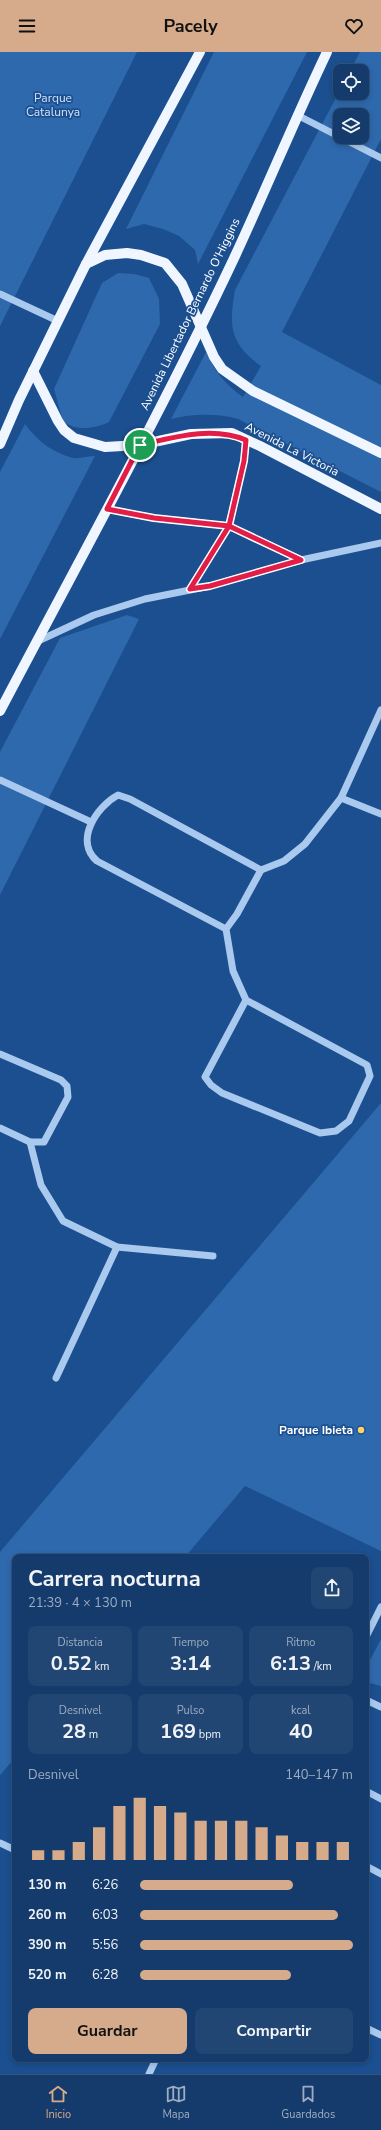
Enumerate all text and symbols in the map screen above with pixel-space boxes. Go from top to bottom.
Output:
text: Pacely [163,14,218,38]
icon: menu [16,15,38,37]
icon: heart [343,15,365,37]
map controls [333,64,369,144]
button: locate [333,64,369,100]
park label: Parque Catalunya [26,90,80,120]
button: layers [333,108,369,144]
street label: Avenida Libertador Bernardo O'Higgins [136,215,244,413]
street label: Avenida La Victoria [242,418,342,480]
pin [123,428,157,462]
icon: arrive [129,434,151,456]
place label: Parque Ibieta [279,1422,353,1438]
marker: Parque Ibieta [356,1425,366,1435]
text: Carrera nocturna [28,1564,201,1594]
button: share [311,1567,353,1609]
text: 21:39 · 4 × 130 m [28,1594,132,1612]
text: Distancia [57,1635,103,1650]
text: Tiempo [172,1635,209,1650]
text: Ritmo [286,1635,315,1650]
text: 0.52 [51,1650,92,1677]
text: 3:14 [170,1650,211,1677]
text: 6:13 [270,1650,311,1677]
text: km [92,1659,110,1674]
text: /km [311,1659,332,1674]
text: Desnivel [59,1703,102,1718]
text: Pulso [177,1703,204,1718]
text: kcal [291,1703,311,1718]
text: 28 [62,1718,86,1745]
text: 169 [160,1718,196,1745]
text: 40 [289,1718,313,1745]
text: m [86,1727,98,1742]
text: bpm [196,1727,221,1742]
text: Desnivel [28,1766,79,1784]
text: 140–147 m [285,1766,353,1784]
text: 130 m [28,1876,66,1894]
text: 6:26 [92,1876,118,1894]
text: 260 m [28,1906,66,1924]
text: 6:03 [92,1906,118,1924]
text: 390 m [28,1936,66,1954]
text: 5:56 [92,1936,118,1954]
text: 520 m [28,1966,66,1984]
text: 6:28 [92,1966,118,1984]
button: Guardar [28,2008,187,2054]
button: Compartir [195,2008,353,2054]
tab: Inicio [46,2083,71,2122]
tab: Mapa [162,2083,190,2122]
tab: Guardados [281,2083,335,2122]

